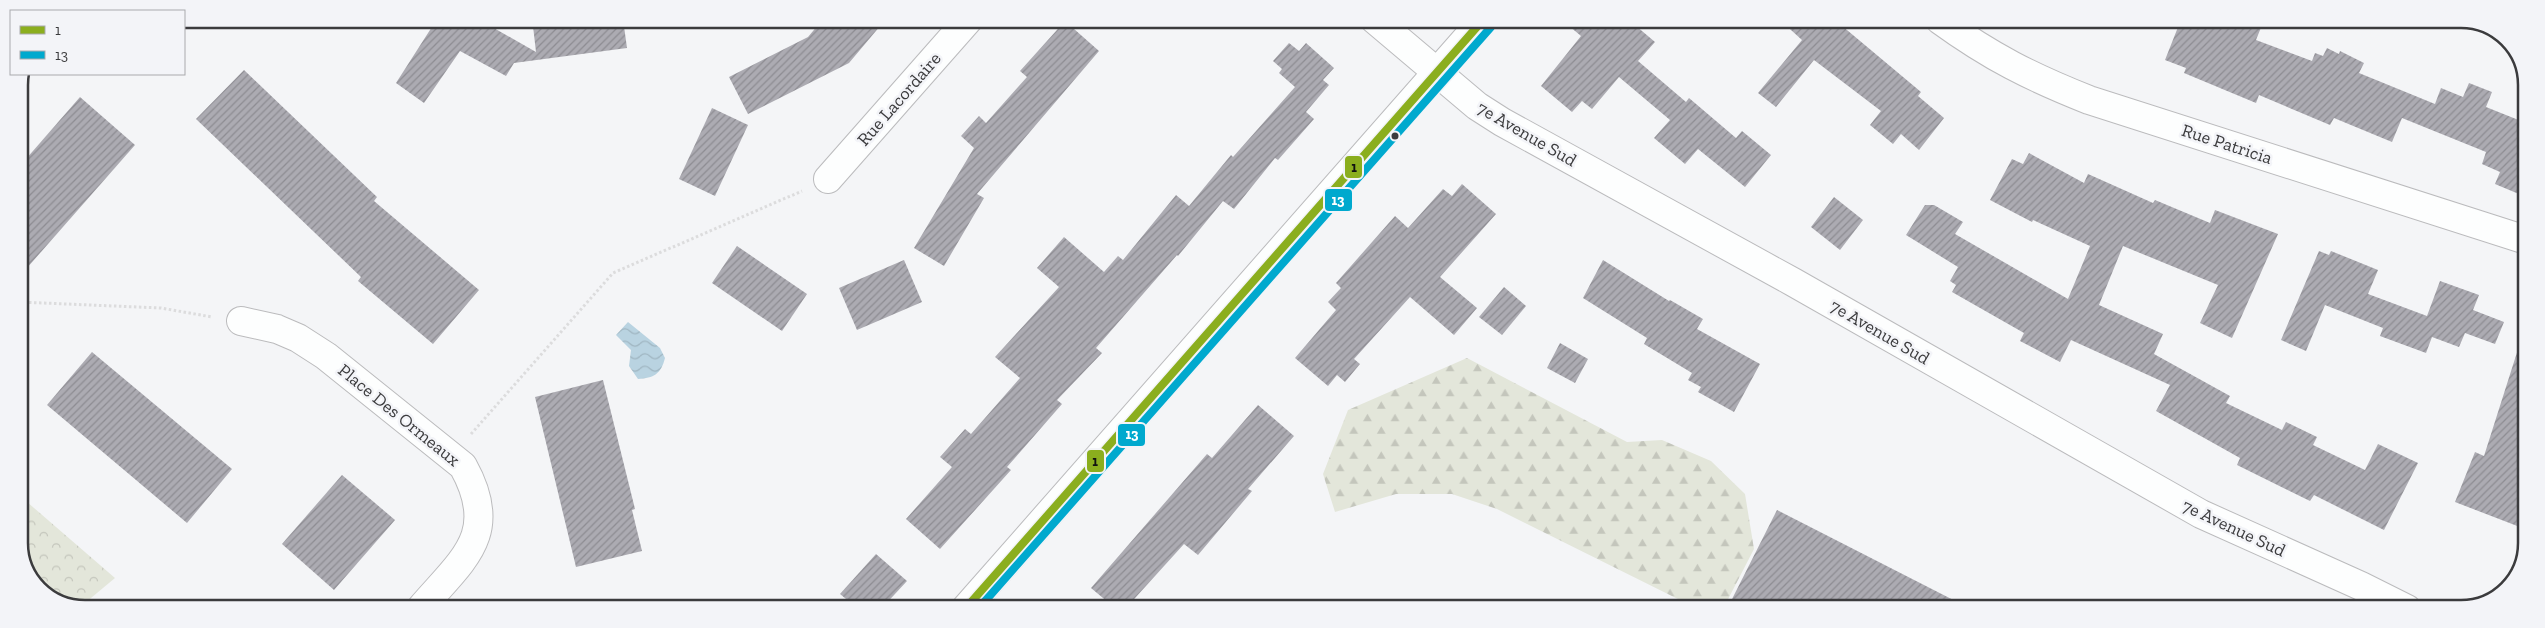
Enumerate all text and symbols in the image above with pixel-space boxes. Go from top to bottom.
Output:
legend [10,10,185,75]
text: 1 [55,21,61,39]
text: 13 [55,46,68,64]
street label: Rue Lacordaire [852,48,946,150]
street label: 7e Avenue Sud [1473,97,1581,171]
street label: Rue Patricia [2179,119,2275,169]
unlabelled marker [1390,131,1400,141]
line badge: 1 [1344,155,1363,179]
text: 1 [1351,159,1357,176]
line badge: 13 [1324,188,1353,212]
text: 13 [1331,192,1345,209]
street label: 7e Avenue Sud [1826,295,1934,369]
street label: Place Des Ormeaux [334,359,464,471]
line badge: 13 [1117,423,1146,447]
text: 13 [1125,426,1139,443]
line badge: 1 [1086,449,1105,473]
text: 1 [1092,453,1098,470]
street label: 7e Avenue Sud [2179,495,2289,562]

